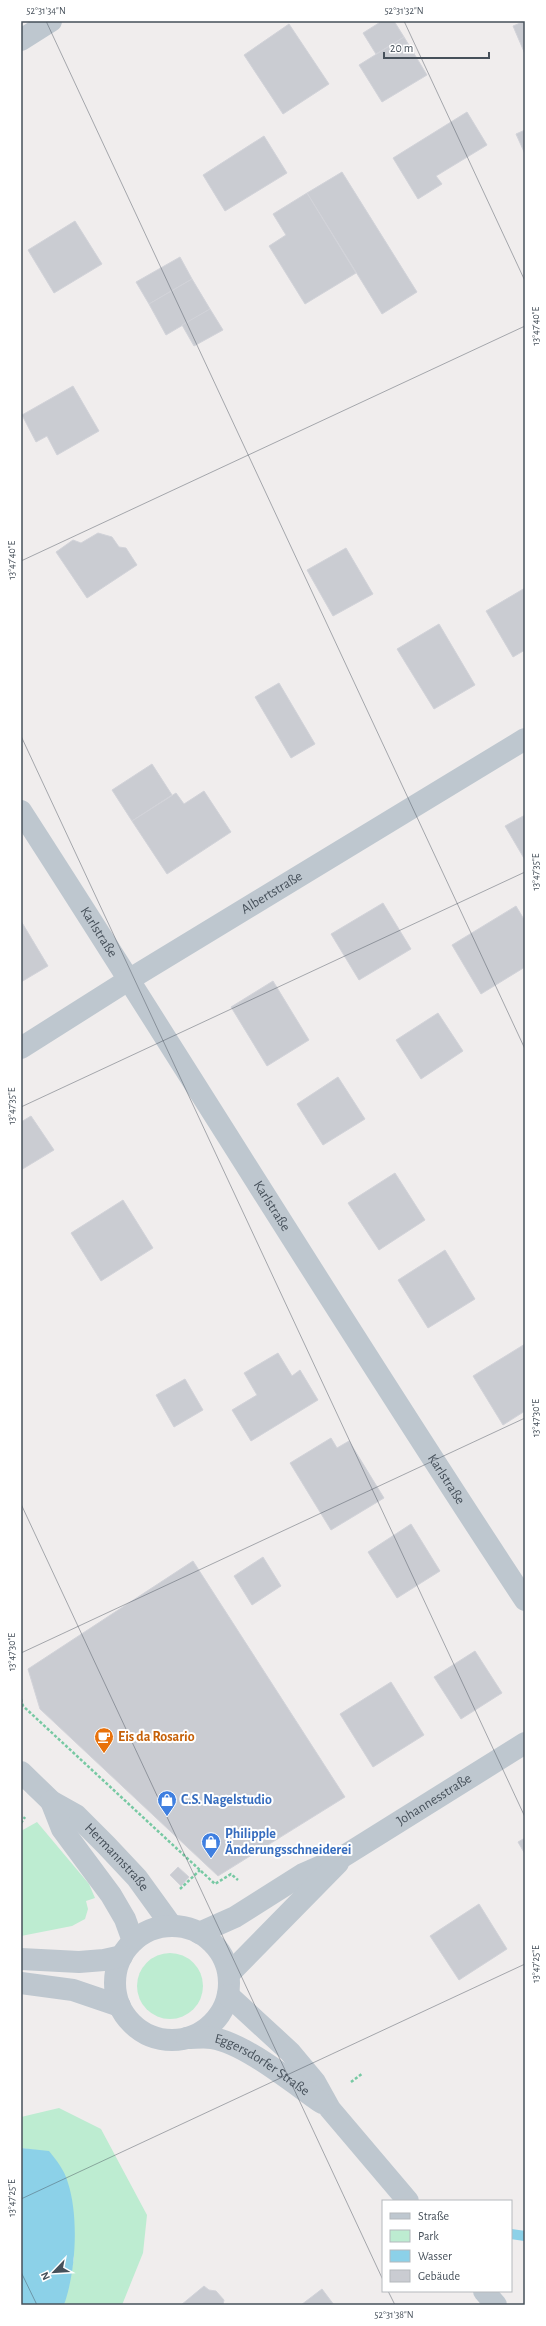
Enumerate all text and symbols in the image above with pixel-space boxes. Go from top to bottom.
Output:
text: 52°31'34"N [26,6,66,16]
text: 52°31'32"N [384,6,424,16]
scale bar [384,34,489,60]
text: 20 m [390,42,413,54]
text: 13°47'40"E [531,306,541,345]
text: 13°47'40"E [7,540,17,579]
text: 13°47'35"E [531,853,541,891]
street label: Albertstraße [239,869,305,917]
street label: Karlstraße [78,905,120,960]
text: 13°47'35"E [7,1087,17,1125]
street label: Karlstraße [251,1178,293,1234]
text: 13°47'30"E [531,1399,541,1437]
street label: Karlstraße [425,1452,467,1507]
text: 13°47'30"E [7,1633,17,1671]
cafe icon: Eis da Rosario [93,1726,115,1754]
place label: Eis da Rosario [118,1730,195,1744]
street label: Johannesstraße [394,1771,474,1828]
shop icon: C.S. Nagelstudio [156,1789,178,1817]
place label: C.S. Nagelstudio [181,1793,272,1807]
street label: Hermannstraße [82,1821,151,1894]
place label: Philipple Änderungsschneiderei [225,1827,352,1857]
shop icon: Philipple Änderungsschneiderei [200,1831,222,1859]
text: 13°47'25"E [531,1945,541,1983]
street label: Eggersdorfer Straße [213,2032,312,2099]
text: 13°47'25"E [7,2179,17,2217]
legend [382,2200,512,2292]
text: Straße [418,2210,449,2222]
text: Park [418,2230,439,2242]
text: Wasser [418,2250,452,2262]
north arrow [34,2252,74,2292]
text: N [39,2270,52,2282]
text: Gebäude [418,2270,460,2282]
text: 52°31'38"N [374,2310,414,2320]

